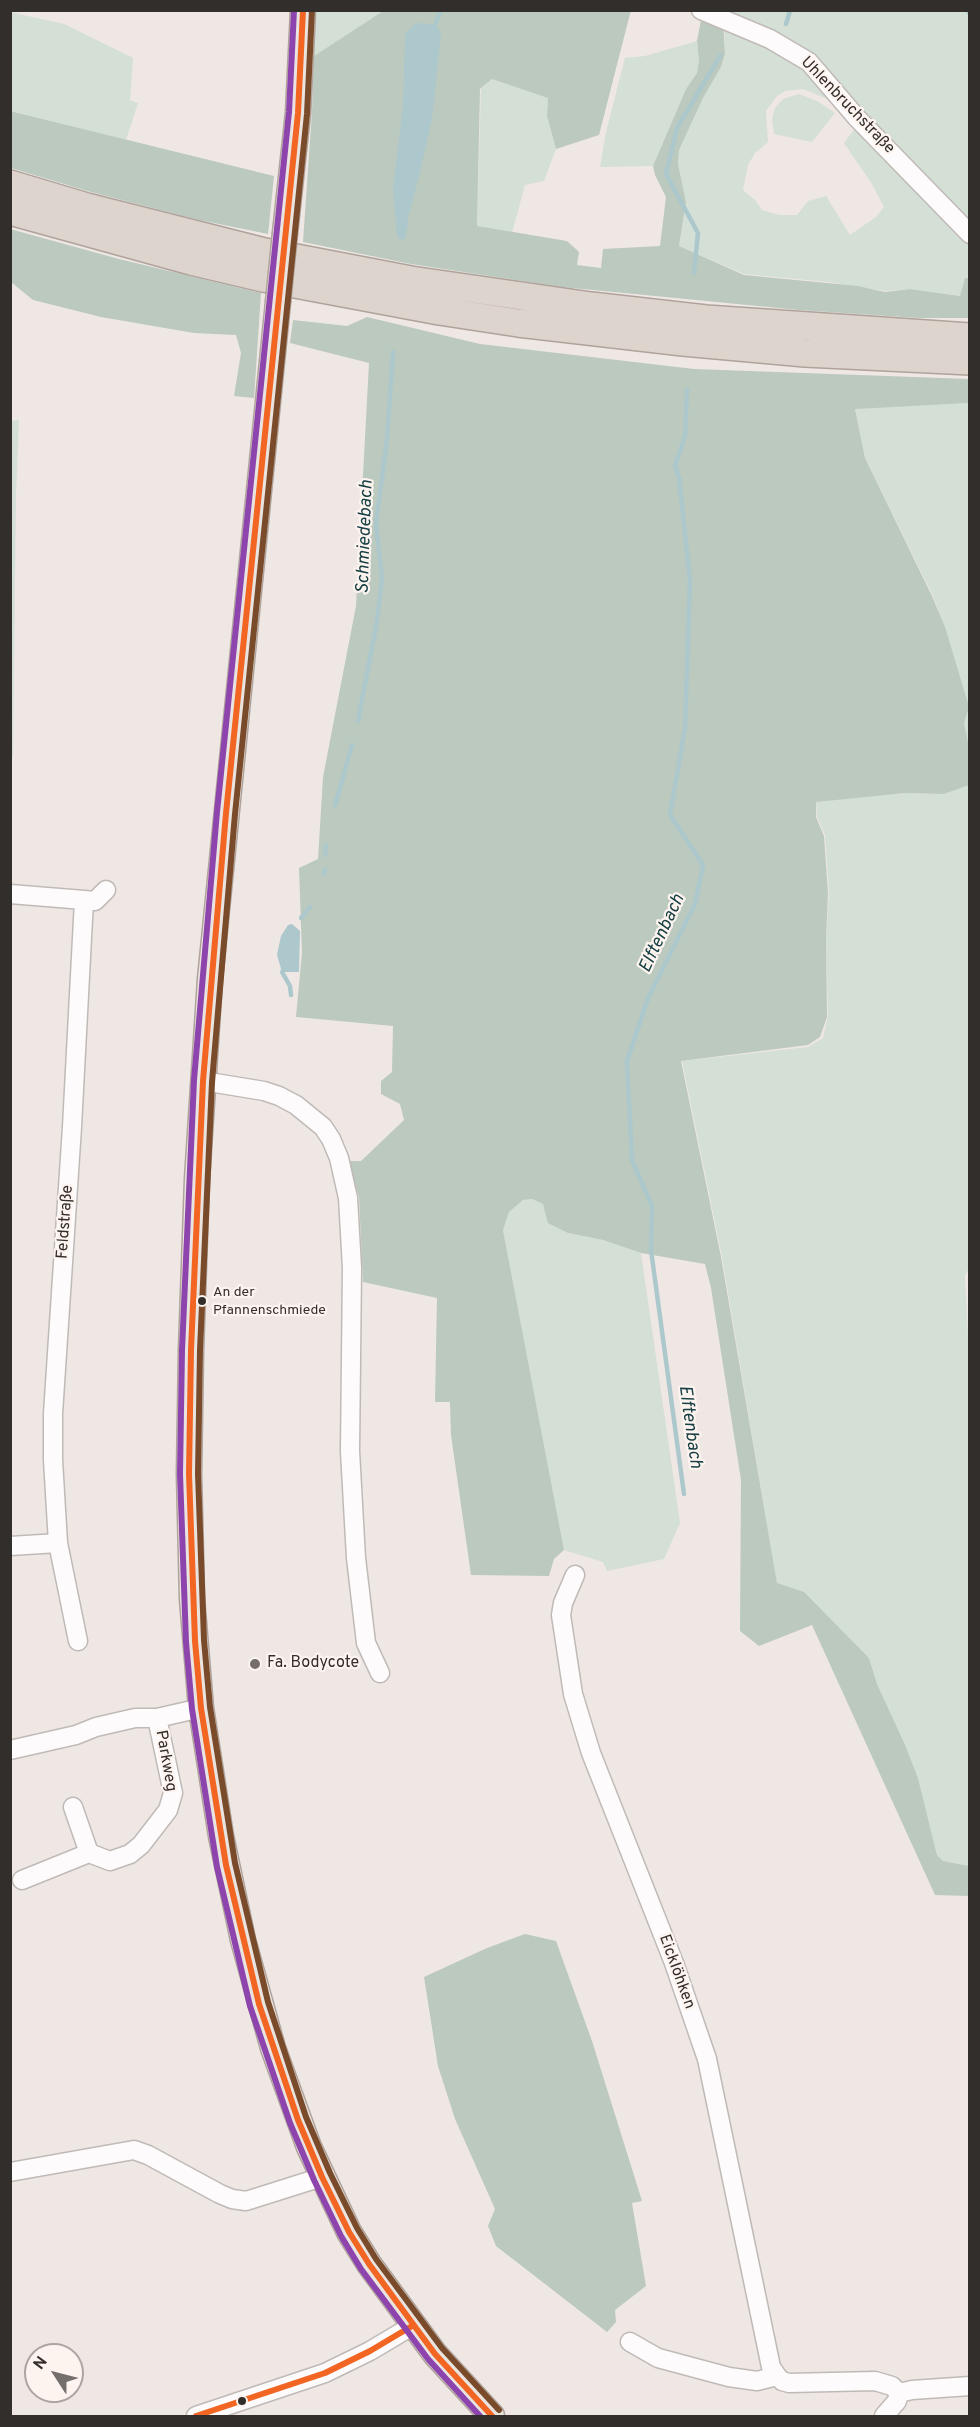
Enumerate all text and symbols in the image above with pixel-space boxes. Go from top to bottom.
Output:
street label: Uhlenbruchstraße [796,54,898,158]
water label: Schmiedebach [353,480,379,594]
water label: Elftenbach [635,891,691,977]
street label: Feldstraße [54,1184,78,1260]
place label: An der Pfannenschmiede [213,1285,326,1318]
marker: An der Pfannenschmiede [196,1295,208,1307]
water label: Elftenbach [672,1384,706,1470]
place label: Fa. Bodycote [267,1654,359,1674]
marker: Fa. Bodycote [248,1657,262,1671]
street label: Parkweg [150,1729,180,1793]
street label: Eicklöhken [654,1932,698,2012]
north arrow [24,2343,84,2403]
text: N [30,2353,53,2374]
unlabelled marker [236,2395,248,2407]

